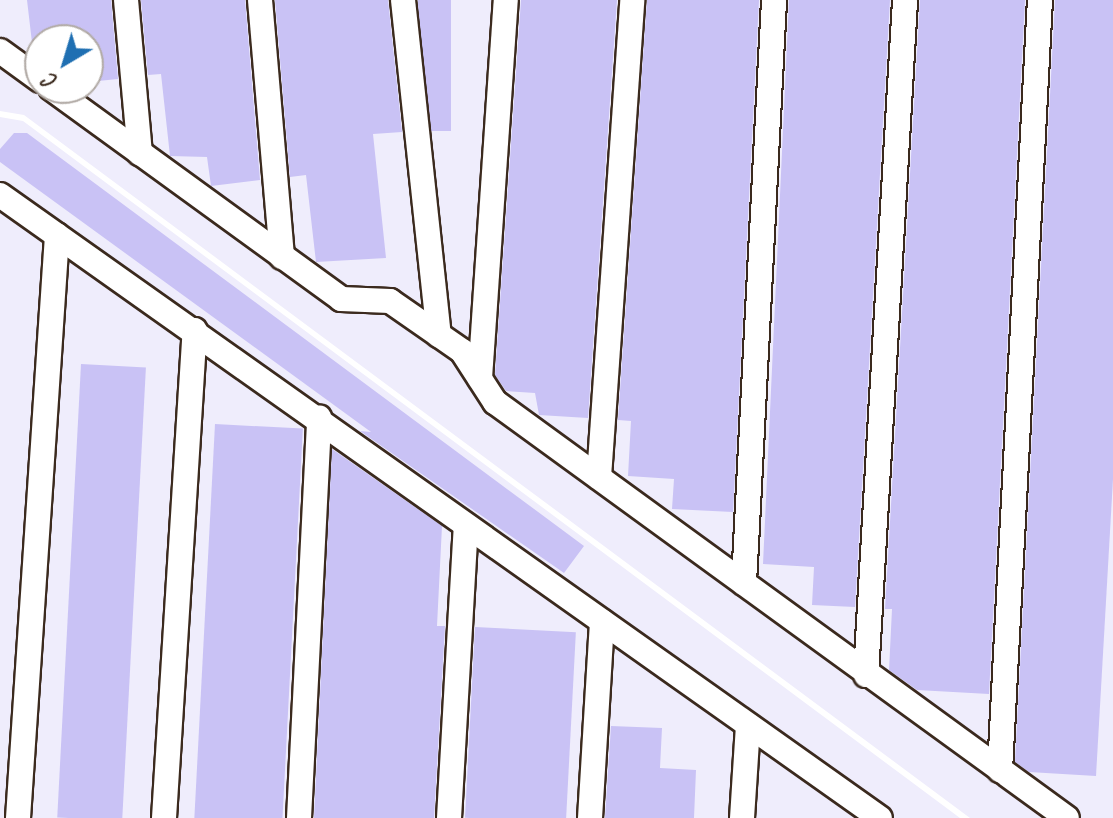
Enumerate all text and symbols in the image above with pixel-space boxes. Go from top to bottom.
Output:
north arrow [24,24,104,104]
text: С [38,67,63,96]

